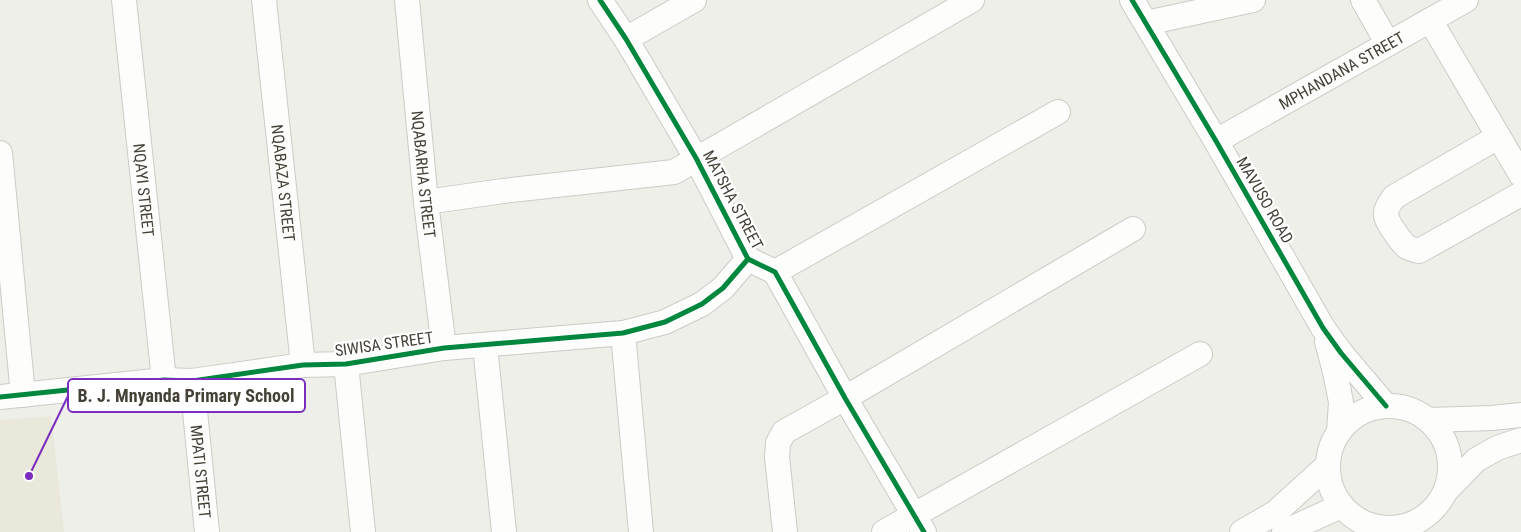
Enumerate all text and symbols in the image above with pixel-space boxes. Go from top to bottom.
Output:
street label: MPHANDANA STREET [1275,27,1407,113]
street label: NQABARHA STREET [408,110,440,239]
street label: NQABAZA STREET [268,123,299,242]
street label: NQAYI STREET [130,142,158,238]
street label: MATSHA STREET [699,147,767,253]
street label: MAVUSO ROAD [1233,153,1297,247]
street label: SIWISA STREET [334,328,434,360]
callout: B. J. Mnyanda Primary School [68,379,305,412]
text: B. J. Mnyanda Primary School [77,385,295,406]
street label: MPATI STREET [187,424,215,519]

